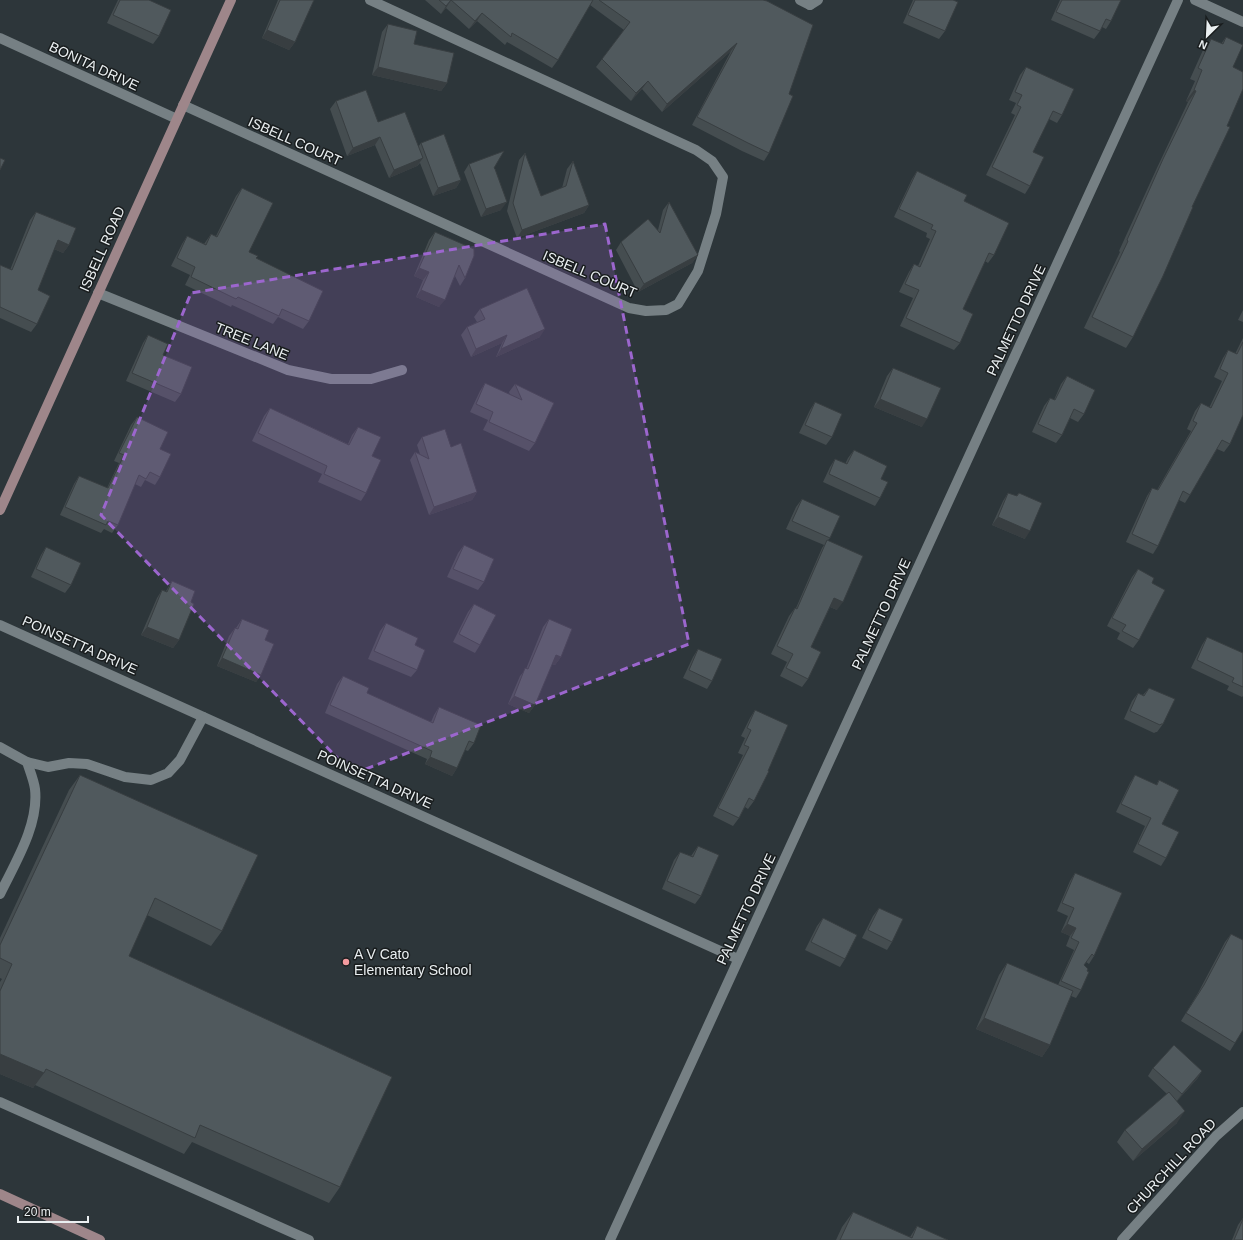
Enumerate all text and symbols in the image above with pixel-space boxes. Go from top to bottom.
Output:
north arrow [1187,16,1227,56]
street label: BONITA DRIVE [47,38,141,94]
text: N [1197,38,1209,52]
street label: ISBELL COURT [246,113,345,169]
street label: ISBELL ROAD [76,204,128,294]
street label: ISBELL COURT [541,247,640,301]
street label: PALMETTO DRIVE [983,262,1049,378]
street label: TREE LANE [213,319,291,363]
street label: PALMETTO DRIVE [848,556,914,672]
street label: POINSETTA DRIVE [20,612,140,678]
street label: POINSETTA DRIVE [315,746,435,812]
street label: PALMETTO DRIVE [713,851,779,967]
place label: A V Cato Elementary School [354,946,472,978]
marker: A V Cato Elementary School [341,957,351,967]
street label: CHURCHILL ROAD [1123,1115,1219,1217]
scale bar [18,1198,88,1224]
text: 20 m [24,1205,51,1219]

